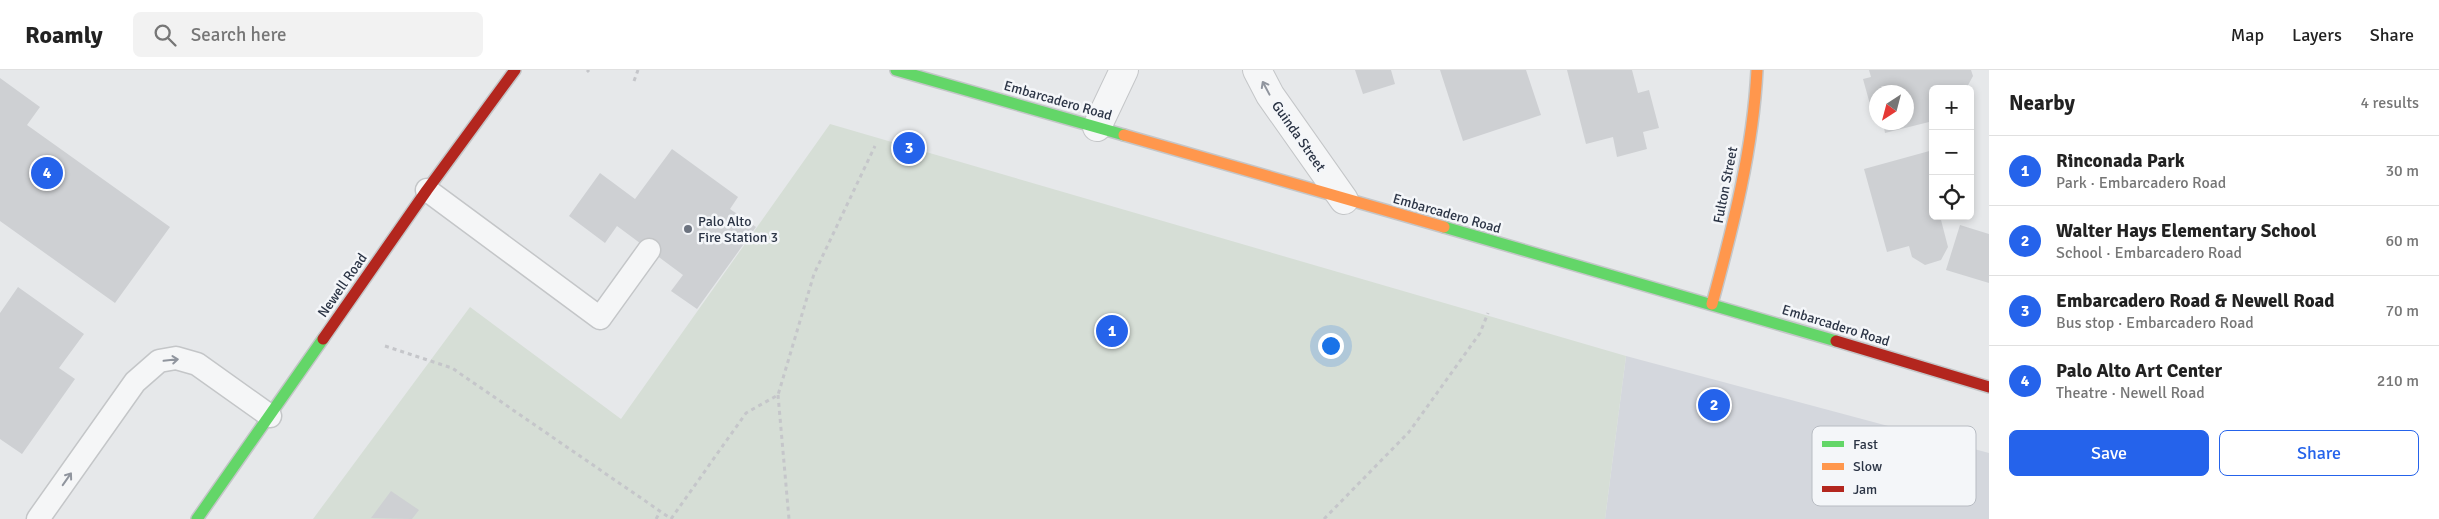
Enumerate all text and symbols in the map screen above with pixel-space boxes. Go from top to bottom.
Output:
search box [133,12,483,57]
text: Roamly [25,20,103,50]
icon: search [151,21,179,49]
text: Search here [191,23,287,47]
text: Map [2231,24,2264,46]
text: Layers [2292,24,2342,46]
text: Share [2370,24,2414,46]
street label: Embarcadero Road [1002,77,1114,124]
one-way arrow [1261,81,1270,96]
north arrow [1869,85,1914,130]
map controls [1929,85,1974,220]
button: + [1929,85,1974,130]
text: Nearby [2009,90,2075,116]
text: 4 results [2360,93,2419,113]
street label: Guinda Street [1268,98,1329,175]
pin: 3 [893,129,925,167]
button: − [1929,130,1974,175]
street label: Fulton Street [1710,145,1741,225]
text: Rinconada Park [2056,149,2185,173]
pin: 4 [31,154,63,192]
text: 1 [2021,161,2029,181]
text: 30 m [2385,161,2419,181]
text: Park · Embarcadero Road [2056,173,2226,193]
button: locate [1929,175,1974,220]
street label: Embarcadero Road [1391,190,1503,237]
place label: Palo Alto Fire Station 3 [698,213,778,246]
text: Walter Hays Elementary School [2056,219,2316,243]
marker: Palo Alto Fire Station 3 [682,223,694,235]
text: 2 [2021,231,2029,251]
text: 60 m [2385,231,2419,251]
text: School · Embarcadero Road [2056,243,2242,263]
street label: Newell Road [314,250,371,321]
text: Embarcadero Road & Newell Road [2056,289,2334,313]
street label: Embarcadero Road [1780,301,1892,350]
text: 3 [2021,301,2029,321]
text: 70 m [2385,301,2419,321]
pin: 1 [1096,312,1128,350]
text: Bus stop · Embarcadero Road [2056,313,2254,333]
your location [1318,333,1344,359]
one-way arrow [162,355,178,365]
text: Palo Alto Art Center [2056,359,2222,383]
text: 4 [2021,371,2029,391]
text: 210 m [2377,371,2419,391]
text: Theatre · Newell Road [2056,383,2205,403]
pin: 2 [1698,386,1730,424]
legend [1812,426,1976,506]
button: Save [2009,430,2209,476]
button: Share [2219,430,2419,476]
text: Fast [1853,436,1878,453]
text: Slow [1853,458,1882,475]
one-way arrow [62,472,72,486]
text: Jam [1853,481,1877,498]

